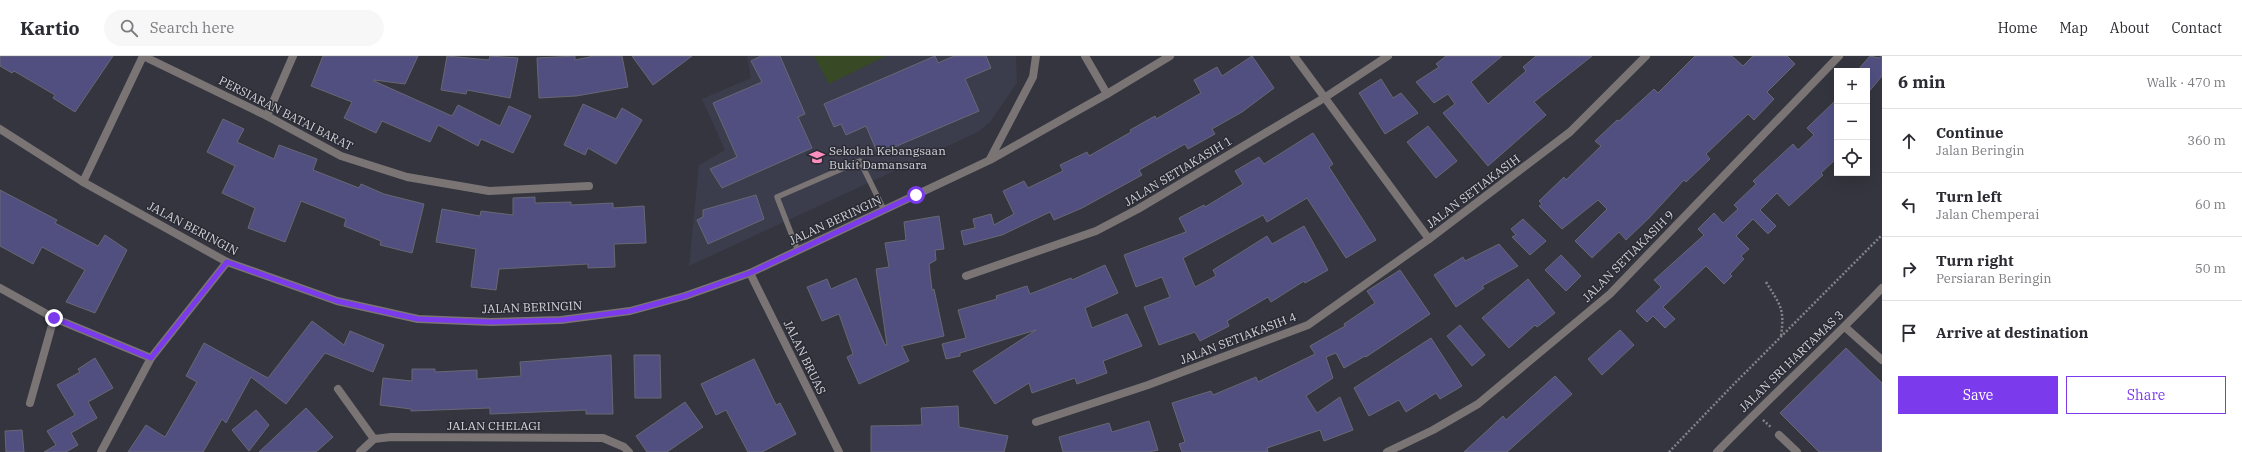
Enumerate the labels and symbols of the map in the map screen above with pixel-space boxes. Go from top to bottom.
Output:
street label: PERSIARAN BATAI BARAT [216,73,356,153]
street label: JALAN SETIAKASIH 1 [1121,133,1235,209]
place label: Sekolah Kebangsaan Bukit Damansara [829,143,946,172]
school or university icon: Sekolah Kebangsaan Bukit Damansara [808,148,826,166]
street label: JALAN SETIAKASIH [1423,151,1523,231]
route start [907,186,925,204]
street label: JALAN BERINGIN [786,192,884,248]
street label: JALAN BERINGIN [145,198,241,258]
street label: JALAN SETIAKASIH 9 [1579,207,1677,305]
street label: JALAN BERINGIN [482,298,582,316]
street label: JALAN SRI HARTAMAS 3 [1736,307,1846,415]
route end [45,309,63,327]
street label: JALAN SETIAKASIH 4 [1178,309,1298,367]
street label: JALAN BRUAS [781,317,829,397]
street label: JALAN CHELAGI [447,418,541,433]

